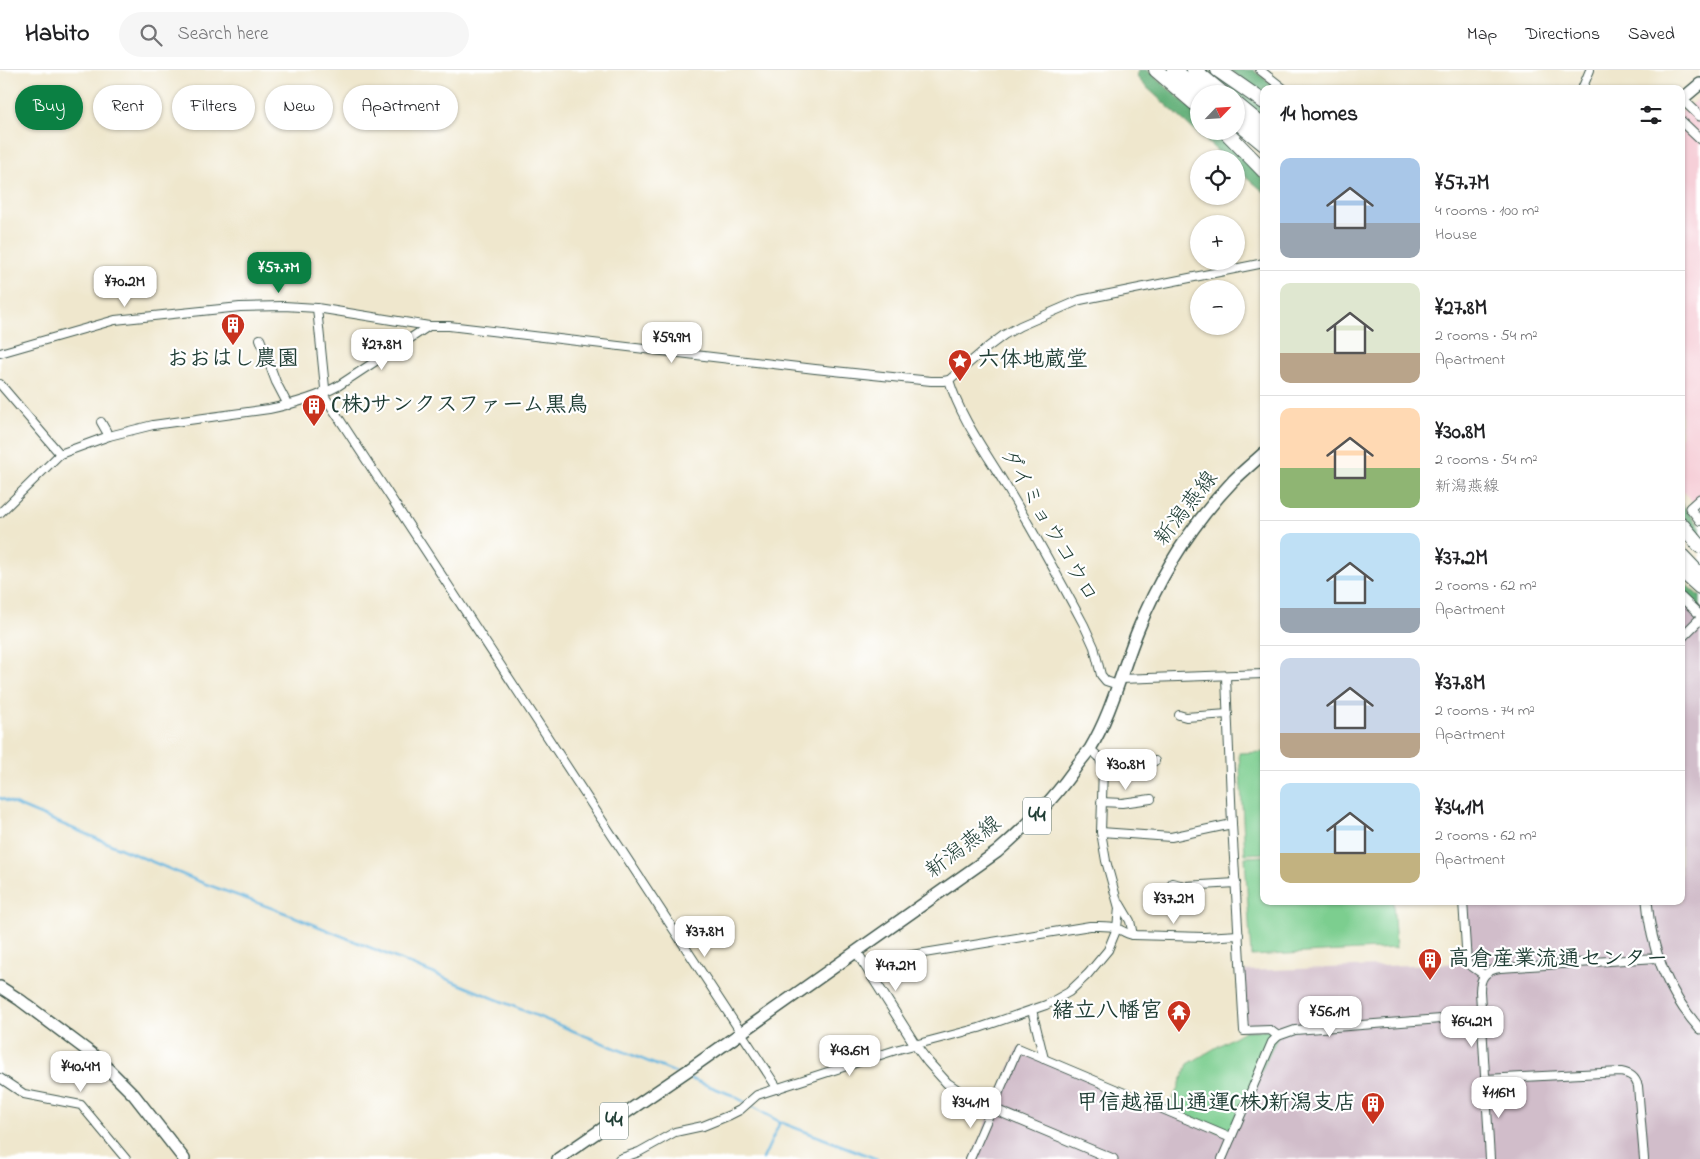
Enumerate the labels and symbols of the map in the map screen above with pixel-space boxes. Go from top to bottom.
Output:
north arrow [1190,85,1245,140]
pin: ¥57.7M [238,252,320,294]
pin: ¥70.2M [84,266,166,308]
building icon: おおはし農園 [220,312,246,346]
pin: ¥59.9M [631,322,713,364]
pin: ¥27.8M [341,328,423,371]
place label: おおはし農園 [167,344,299,376]
place label: 六体地蔵堂 [978,345,1088,377]
place icon: 六体地蔵堂 [947,348,973,382]
place label: (株)サンクスファーム黒鳥 [332,390,589,422]
building icon: (株)サンクスファーム黒鳥 [301,393,327,427]
street label: ダイミョウコウロ [991,443,1105,609]
street label: 新潟燕線 [1147,464,1227,554]
pin: ¥30.8M [1085,748,1167,791]
road number: 44 [1023,798,1051,834]
street label: 新潟燕線 [919,809,1009,887]
pin: ¥37.2M [1133,882,1215,925]
pin: ¥37.8M [664,916,746,958]
place label: 高倉産業流通センター [1448,944,1668,976]
building icon: 高倉産業流通センター [1417,947,1443,981]
pin: ¥47.2M [855,950,937,992]
place label: 緒立八幡宮 [1052,996,1162,1028]
pin: ¥56.1M [1289,996,1371,1038]
temple icon: 緒立八幡宮 [1166,999,1192,1033]
pin: ¥64.2M [1431,1006,1513,1048]
pin: ¥43.6M [809,1034,891,1077]
pin: ¥40.4M [40,1050,122,1093]
pin: ¥116M [1464,1076,1534,1119]
pin: ¥34.1M [930,1086,1012,1129]
place label: 甲信越福山通運(株)新潟支店 [1076,1088,1356,1120]
building icon: 甲信越福山通運(株)新潟支店 [1360,1091,1386,1125]
road number: 44 [600,1102,628,1140]

